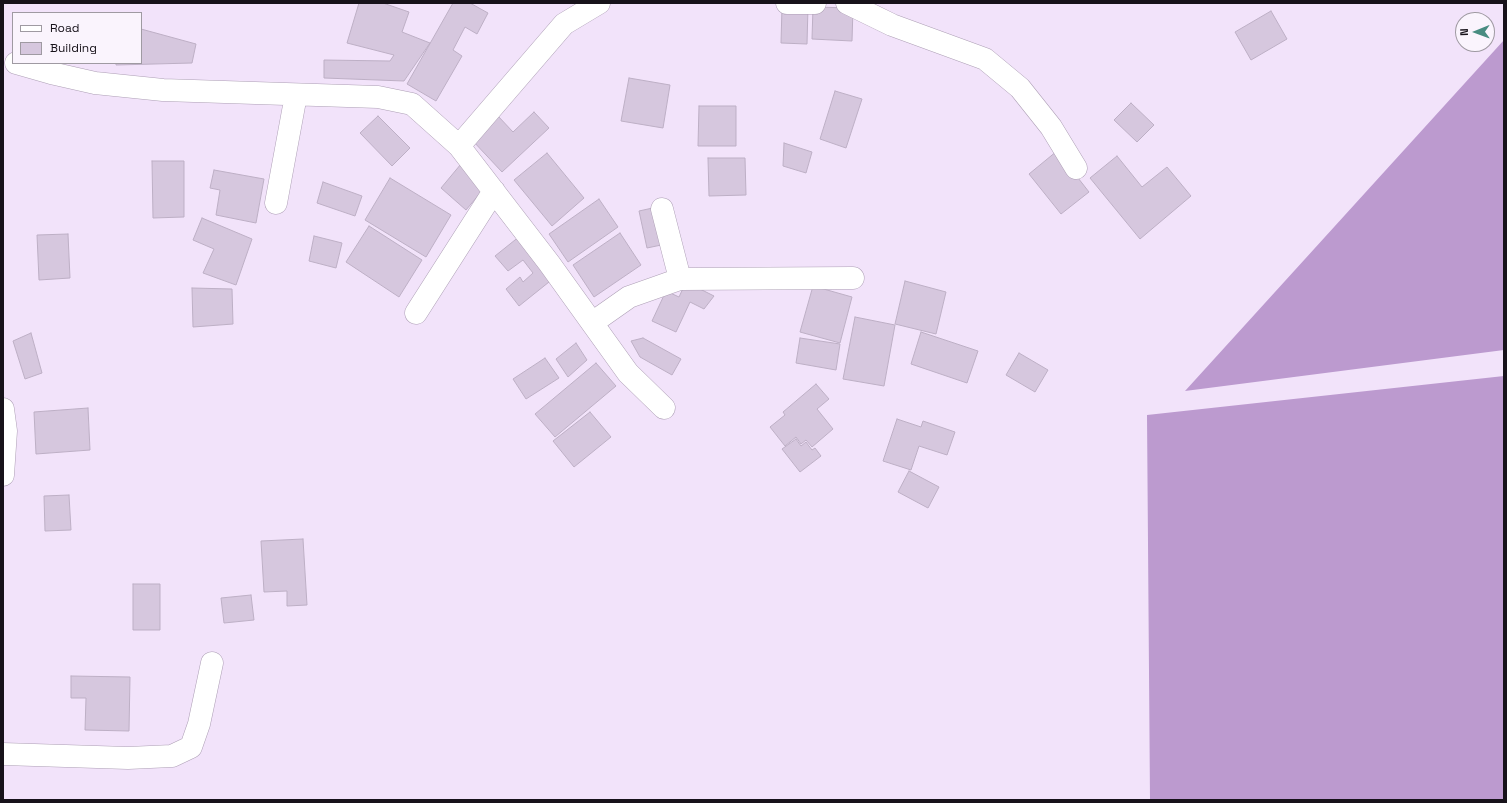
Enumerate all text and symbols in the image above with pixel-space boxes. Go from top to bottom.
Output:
legend [12,12,142,64]
north arrow [1455,12,1495,52]
text: Road [50,20,79,36]
text: N [1457,28,1471,36]
text: Building [50,40,97,56]

